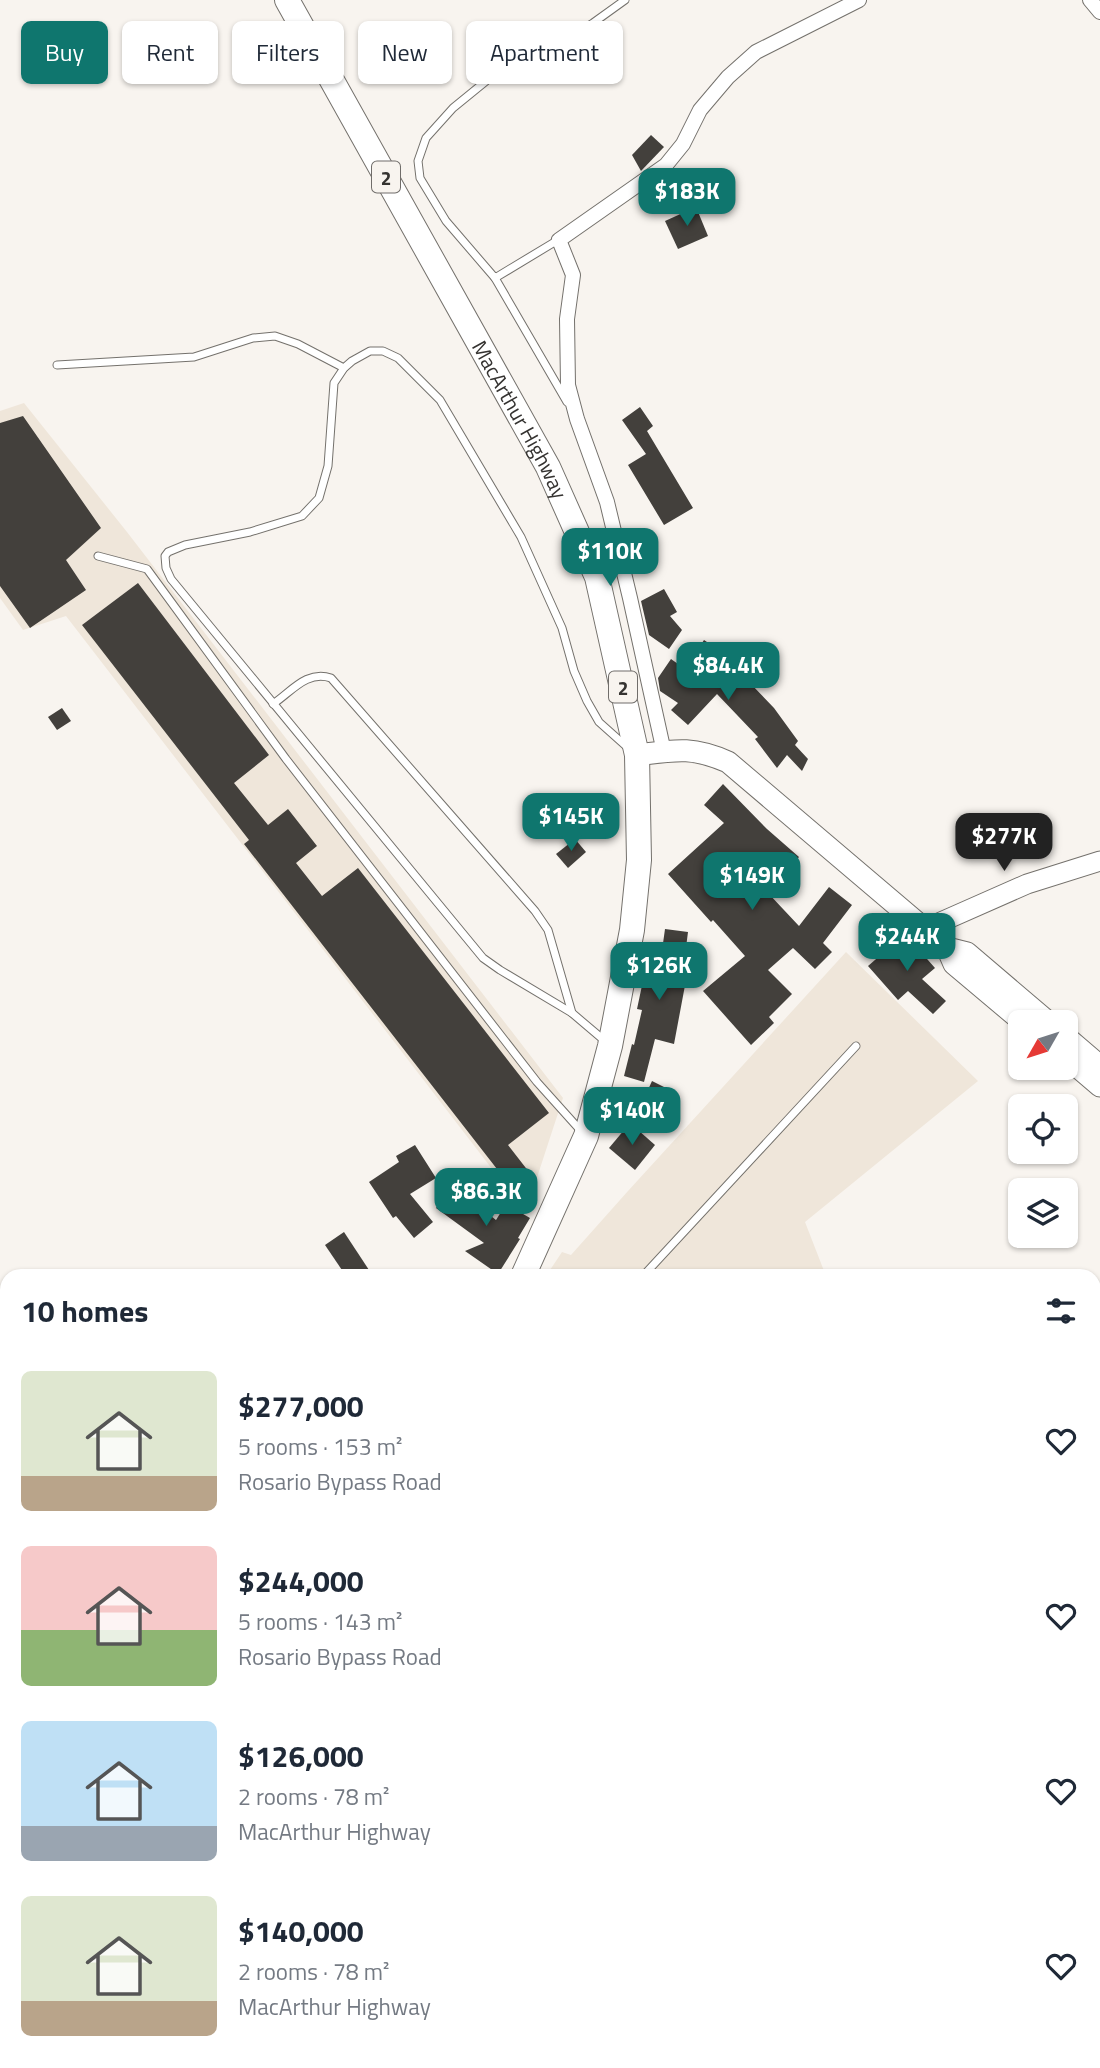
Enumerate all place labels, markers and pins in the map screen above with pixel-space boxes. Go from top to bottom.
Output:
pin: $183K [638,168,736,228]
pin: $110K [561,528,659,588]
pin: $84.4K [671,642,785,702]
pin: $145K [522,794,620,853]
pin: $277K [955,814,1053,873]
pin: $149K [703,852,801,912]
pin: $244K [858,914,956,973]
pin: $126K [610,942,708,1002]
pin: $140K [583,1088,681,1147]
pin: $86.3K [429,1168,543,1228]

